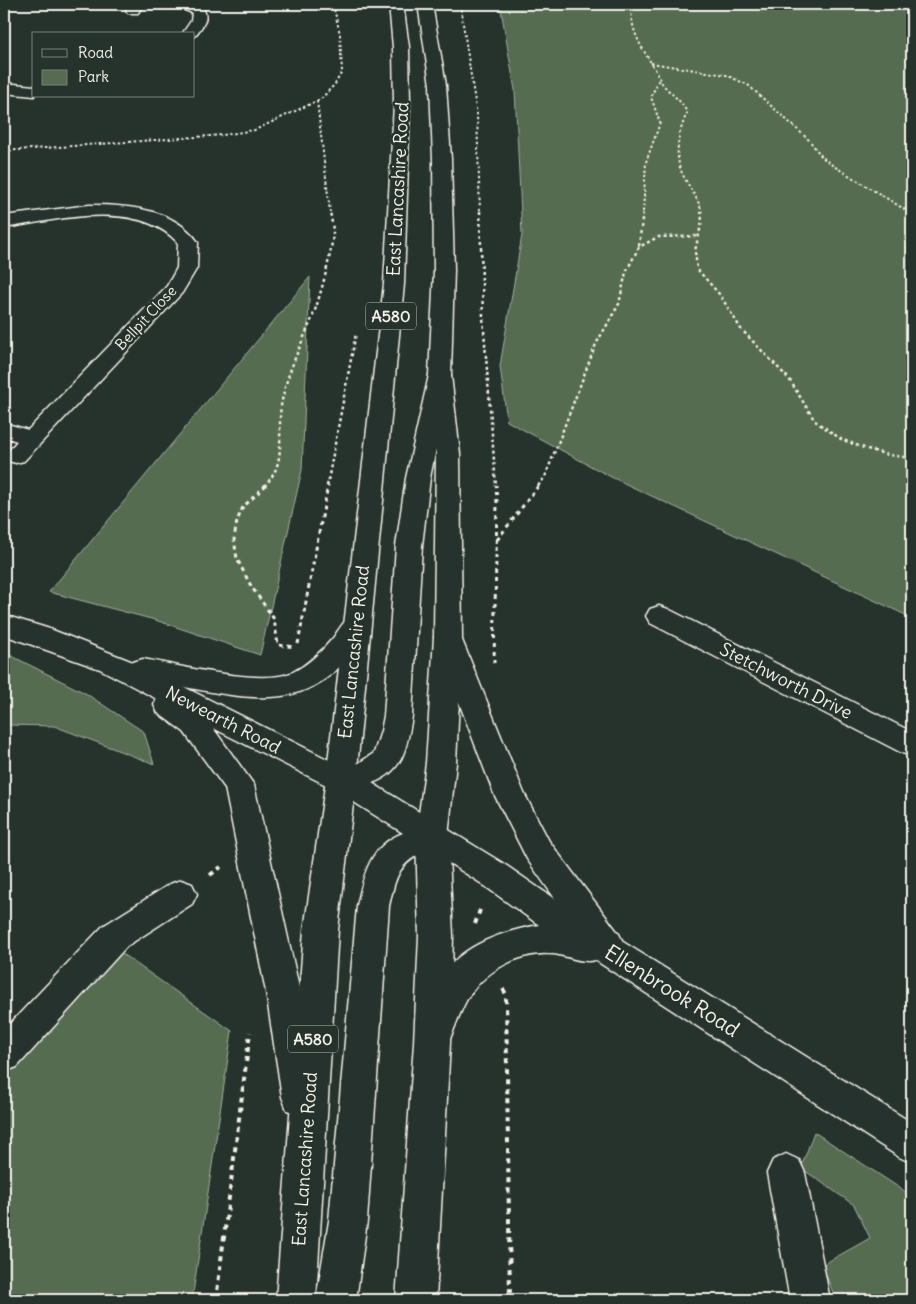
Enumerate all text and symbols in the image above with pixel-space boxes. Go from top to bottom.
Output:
legend [32,32,195,98]
text: Road [78,43,113,62]
text: Park [78,67,109,86]
street label: East Lancashire Road [381,101,414,277]
street label: Bellpit Close [111,281,180,354]
road number: A580 [366,302,416,330]
street label: East Lancashire Road [333,564,374,740]
street label: Stetchworth Drive [716,637,856,724]
street label: Newearth Road [162,681,285,759]
street label: Ellenbrook Road [600,938,745,1043]
road number: A580 [288,1026,338,1052]
street label: East Lancashire Road [287,1071,322,1247]

